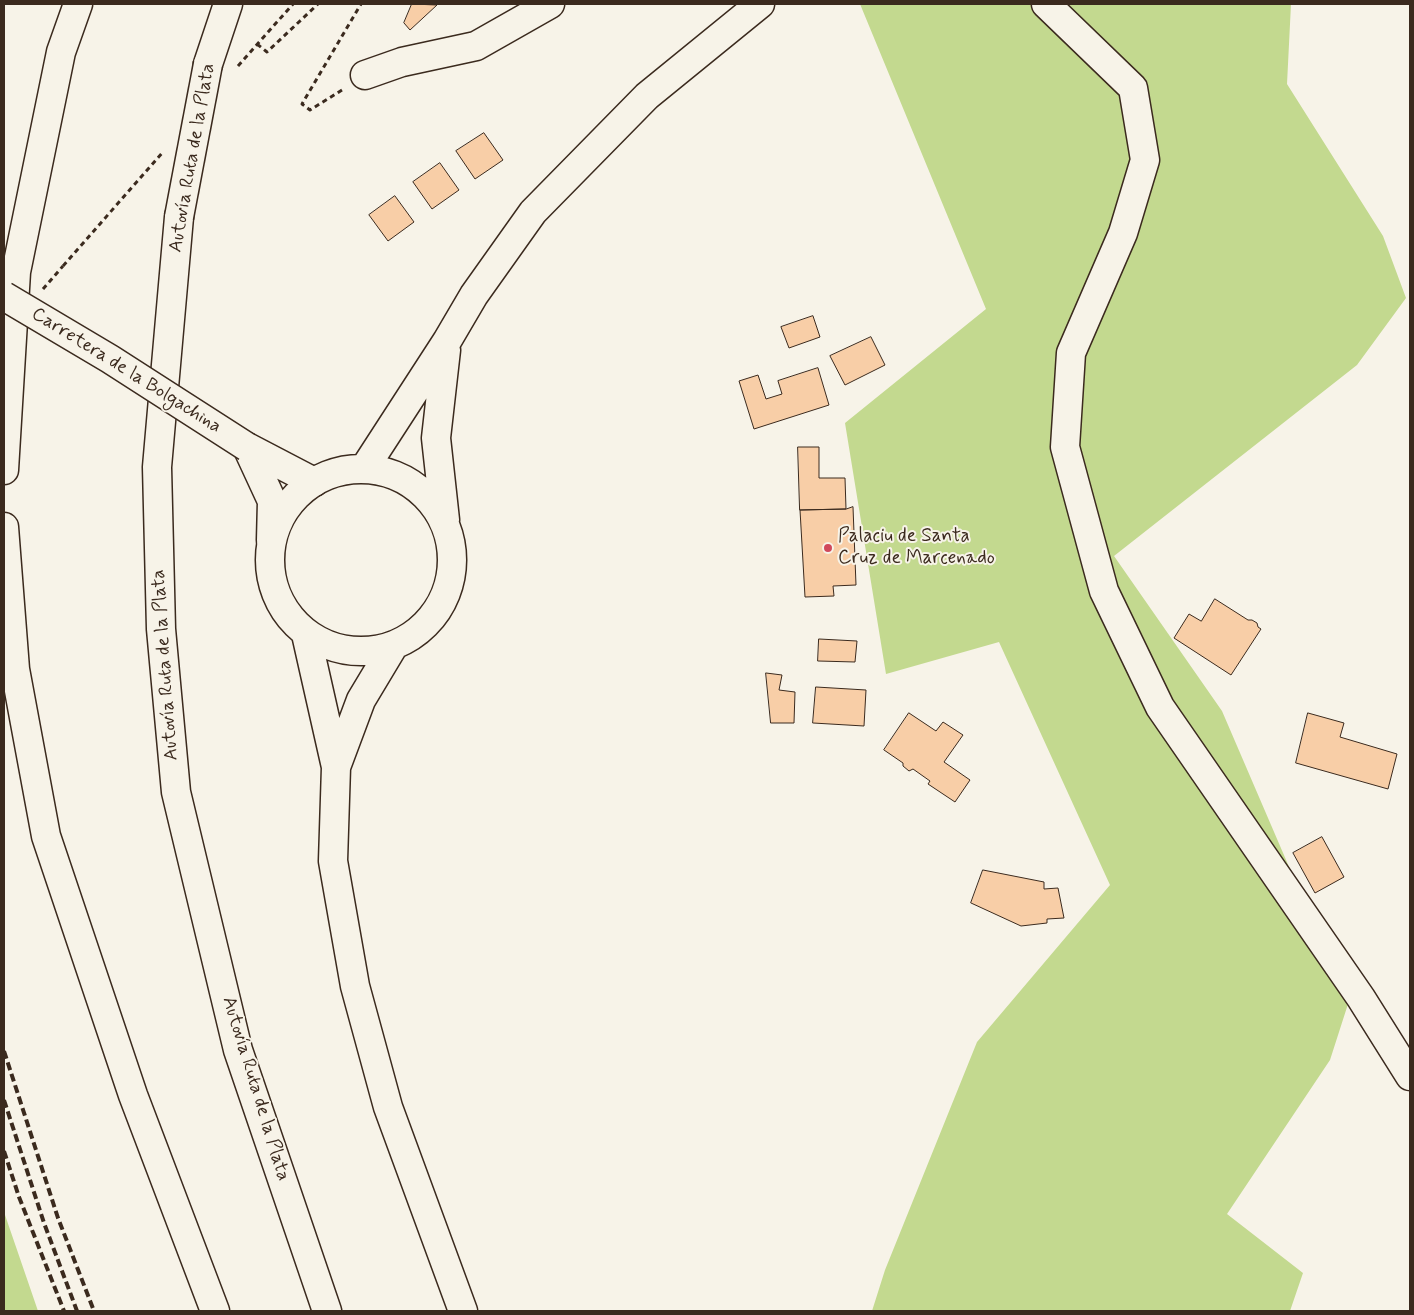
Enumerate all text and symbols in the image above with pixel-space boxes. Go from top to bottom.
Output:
street label: Autovía Ruta de la Plata [165,62,221,254]
street label: Carretera de la Bolgachina [27,303,225,439]
place label: Palaciu de Santa Cruz de Marcenado [838,526,995,570]
marker: Palaciu de Santa Cruz de Marcenado [822,542,834,554]
street label: Autovía Ruta de la Plata [148,569,184,761]
street label: Autovía Ruta de la Plata [216,994,294,1184]

